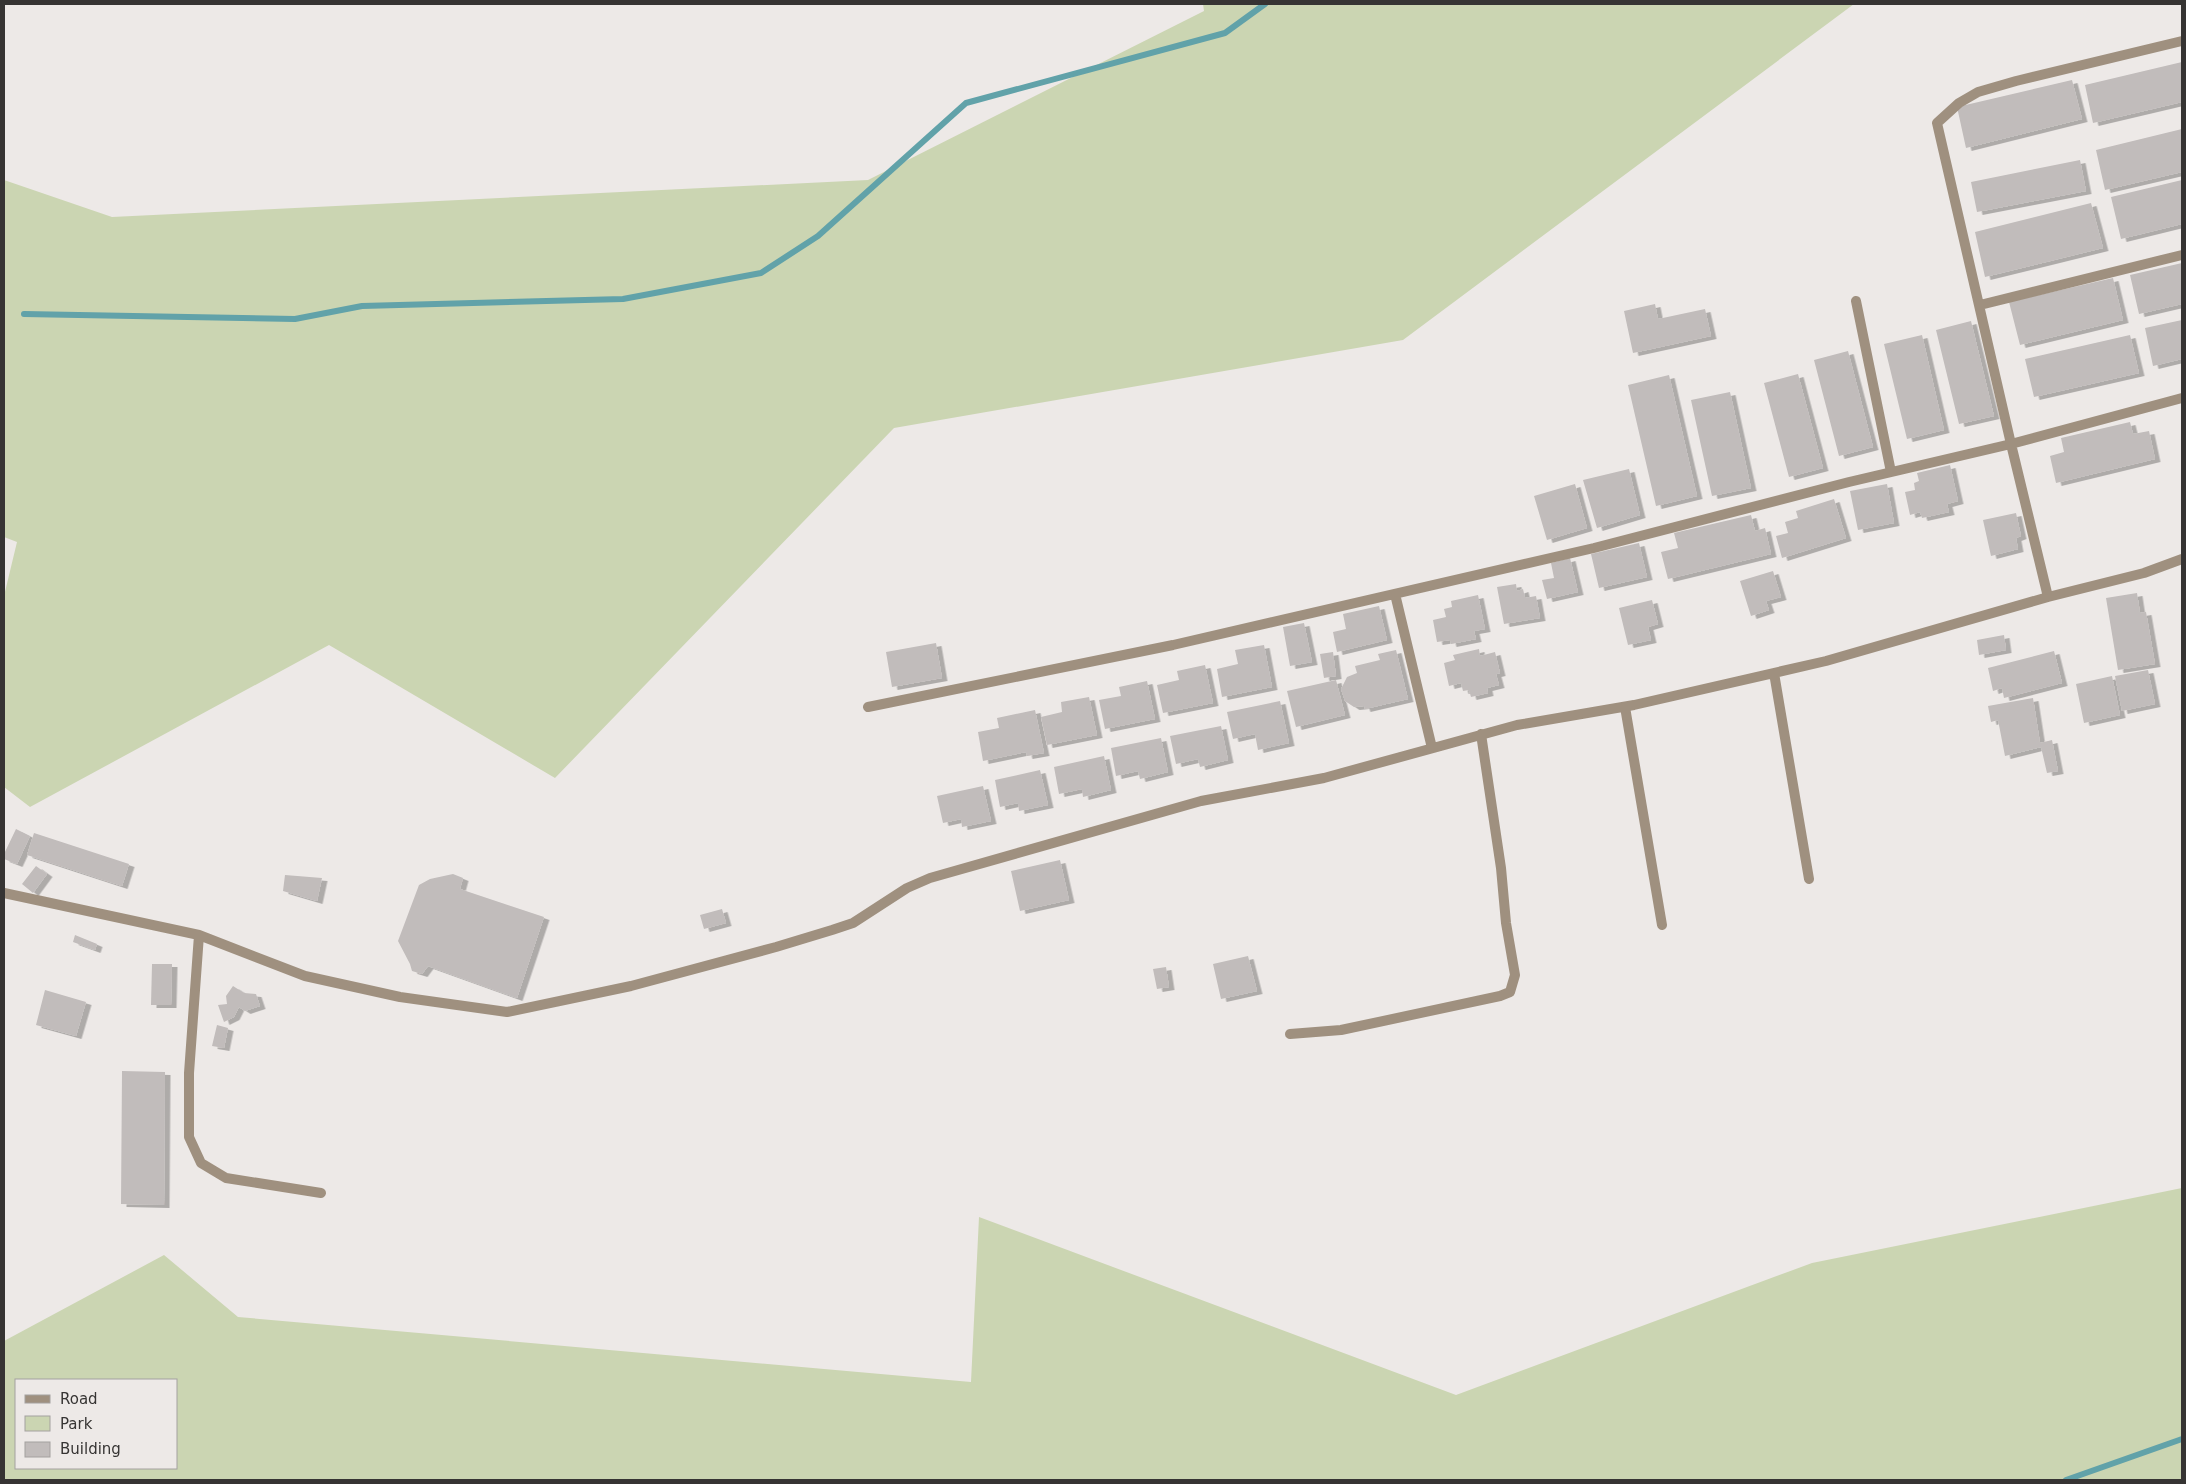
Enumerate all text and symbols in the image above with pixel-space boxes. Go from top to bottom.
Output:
legend [15,1379,178,1469]
text: Road [60,1390,98,1408]
text: Park [60,1415,93,1433]
text: Building [60,1440,121,1458]

